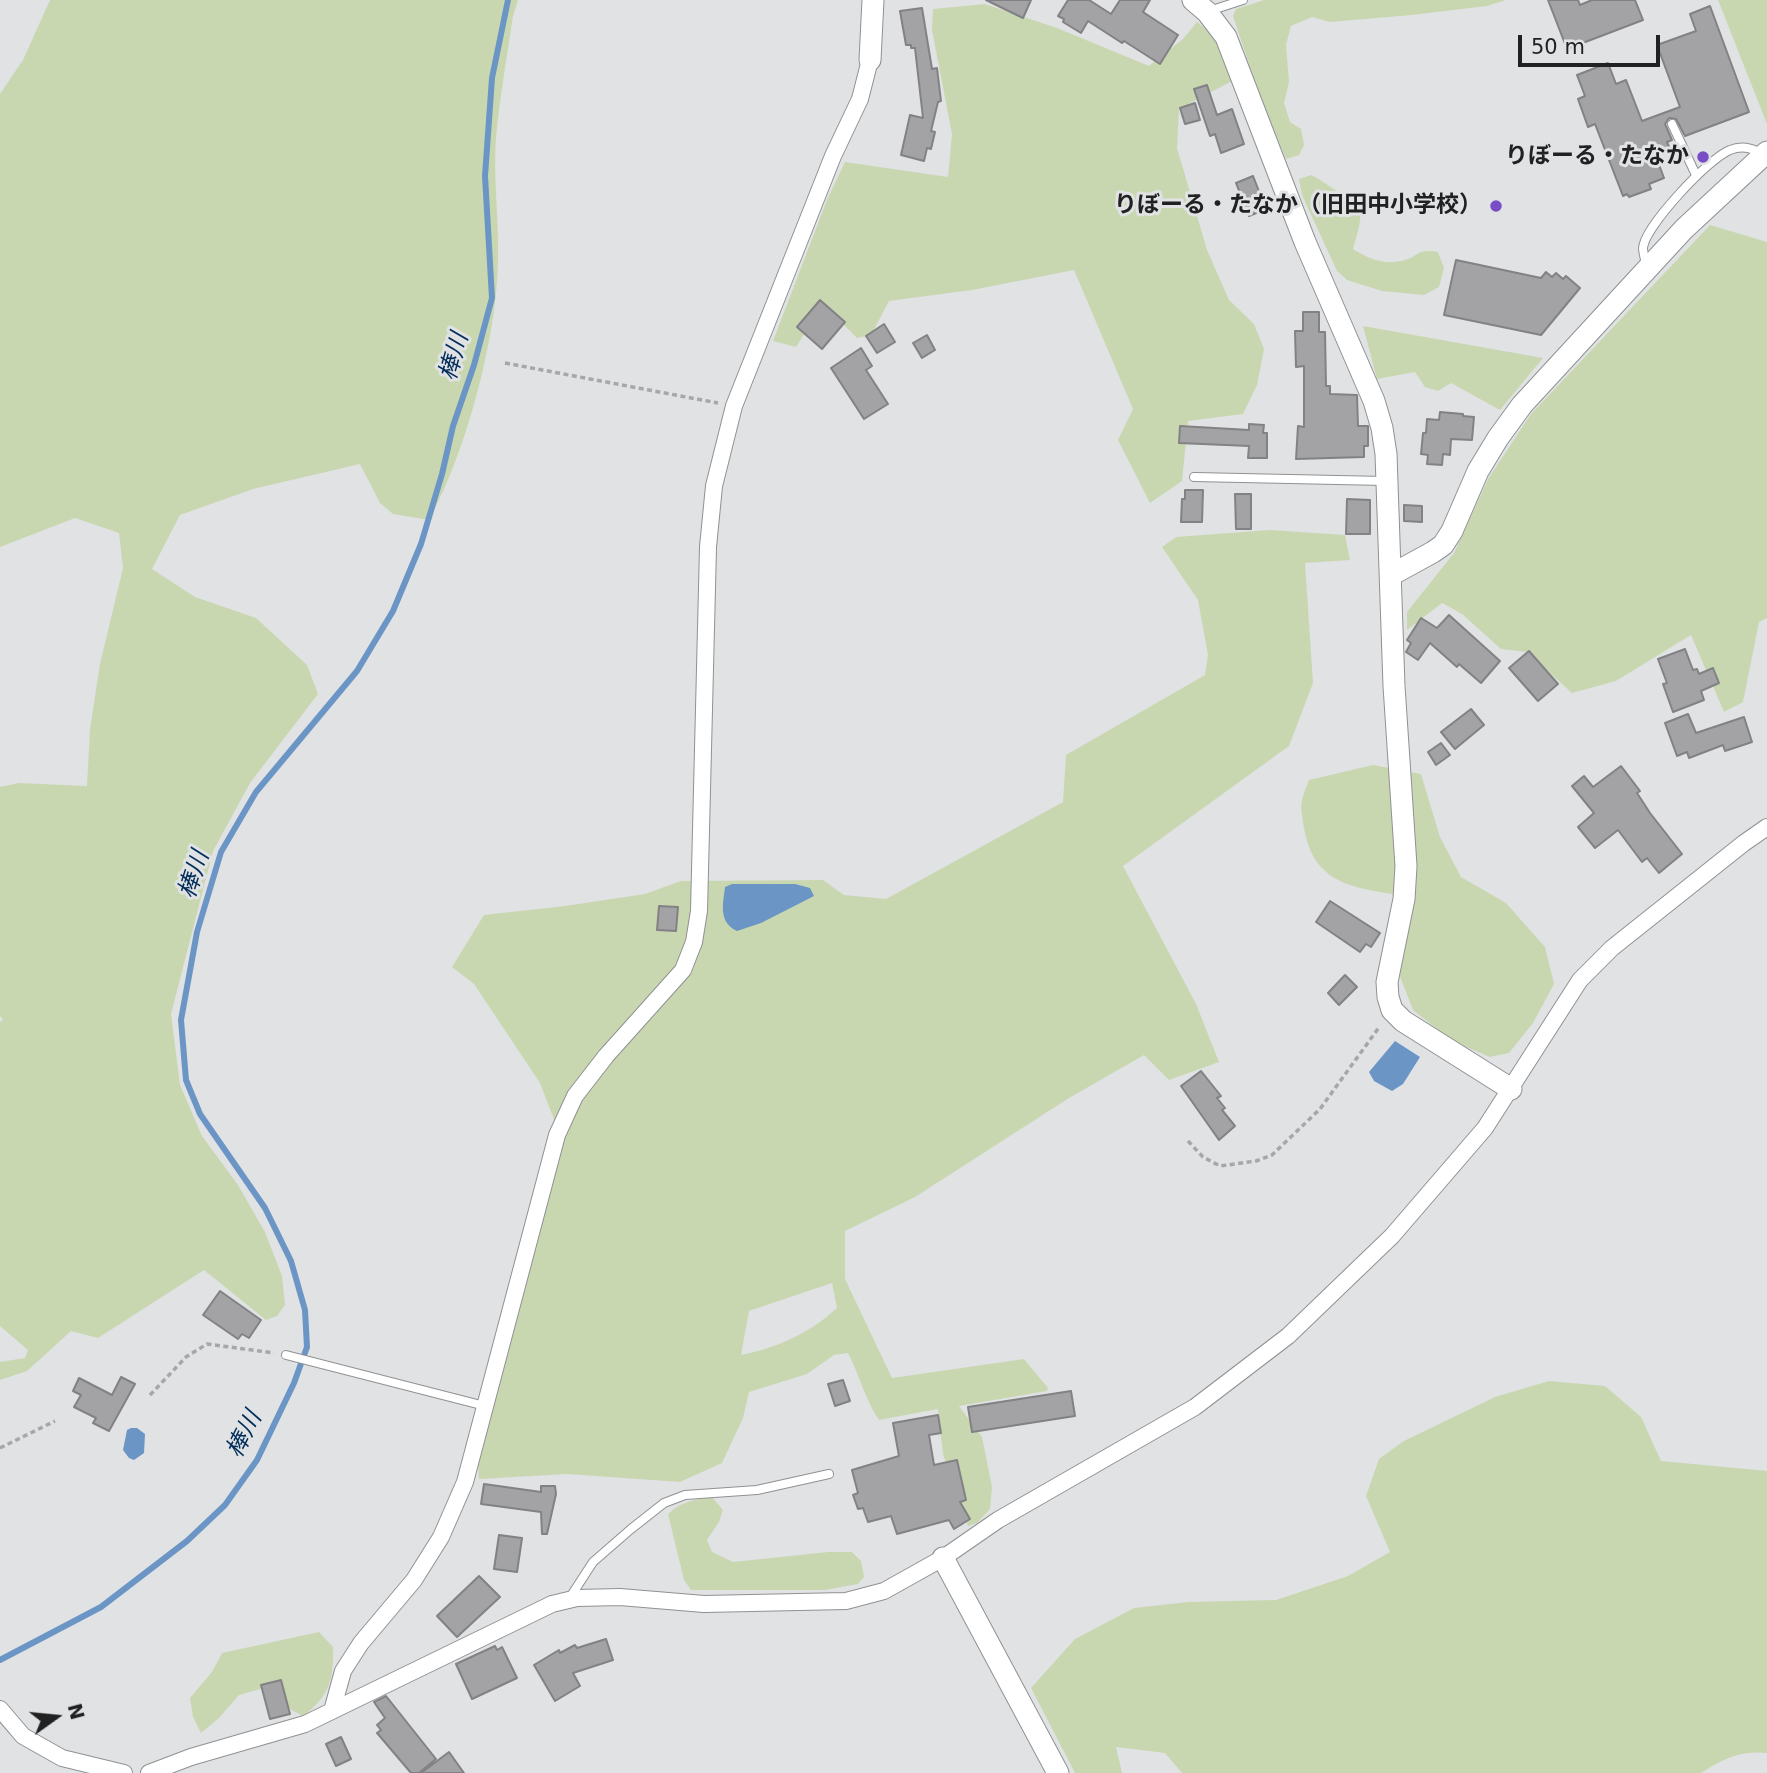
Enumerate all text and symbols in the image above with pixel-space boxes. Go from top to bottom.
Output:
scale bar [1522,21,1664,65]
text: 50 m [1531,35,1585,59]
place label: りぼーる・たなか [1505,143,1689,171]
marker: りぼーる・たなか [1695,149,1711,165]
place label: りぼーる・たなか（旧田中小学校） [1114,192,1482,220]
marker: りぼーる・たなか（旧田中小学校） [1488,198,1504,214]
water label: 棒川 [435,330,475,384]
water label: 棒川 [174,848,216,902]
water label: 棒川 [221,1407,269,1463]
north arrow [21,1682,91,1752]
text: N [64,1701,89,1722]

